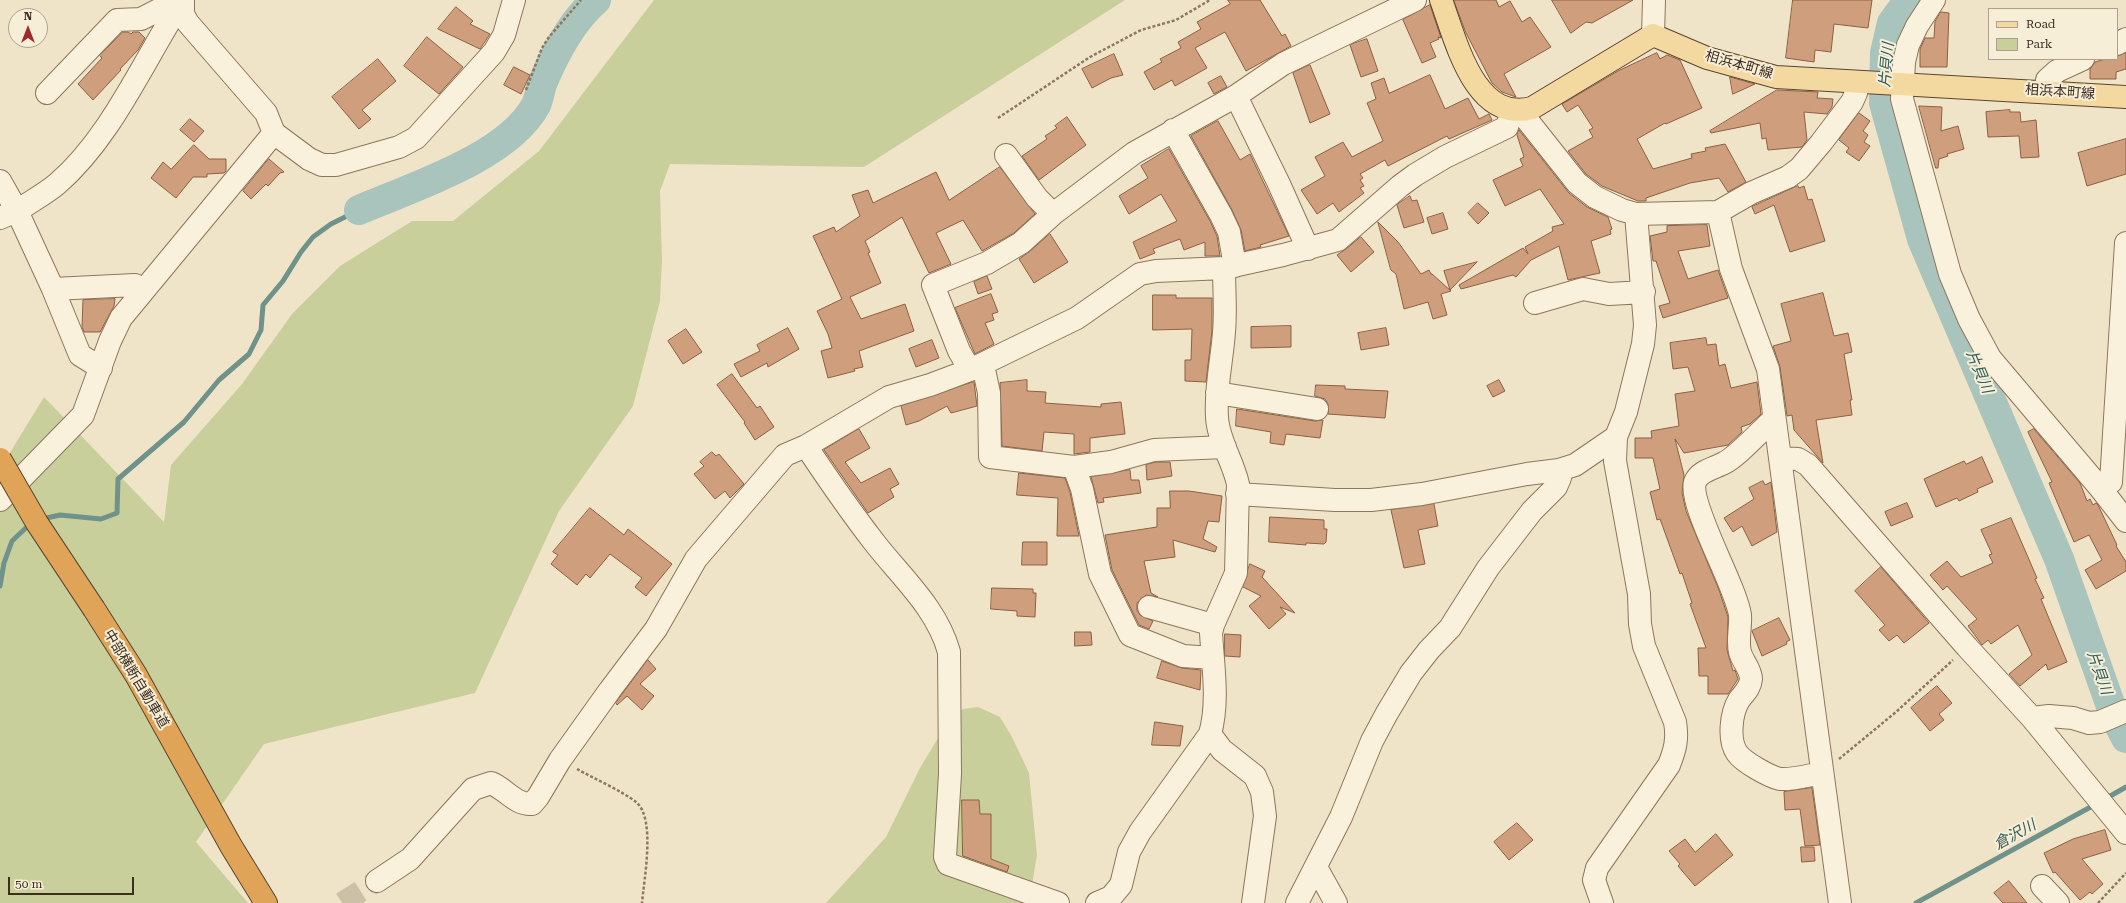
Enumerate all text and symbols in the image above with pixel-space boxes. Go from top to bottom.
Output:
north arrow [8,8,48,48]
legend [1988,8,2118,60]
text: N [24,10,32,23]
text: Road [2026,17,2055,31]
text: Park [2026,37,2052,51]
water label: 片貝川 [1876,42,1898,88]
street label: 相浜本町線 [1703,47,1775,83]
street label: 相浜本町線 [2024,81,2096,103]
water label: 片貝川 [1962,348,1996,396]
street label: 中部横断自動車道 [100,627,172,731]
water label: 片貝川 [2083,649,2115,697]
water label: 倉沢川 [1991,816,2039,854]
scale bar [10,869,136,895]
text: 50 m [15,877,42,891]

